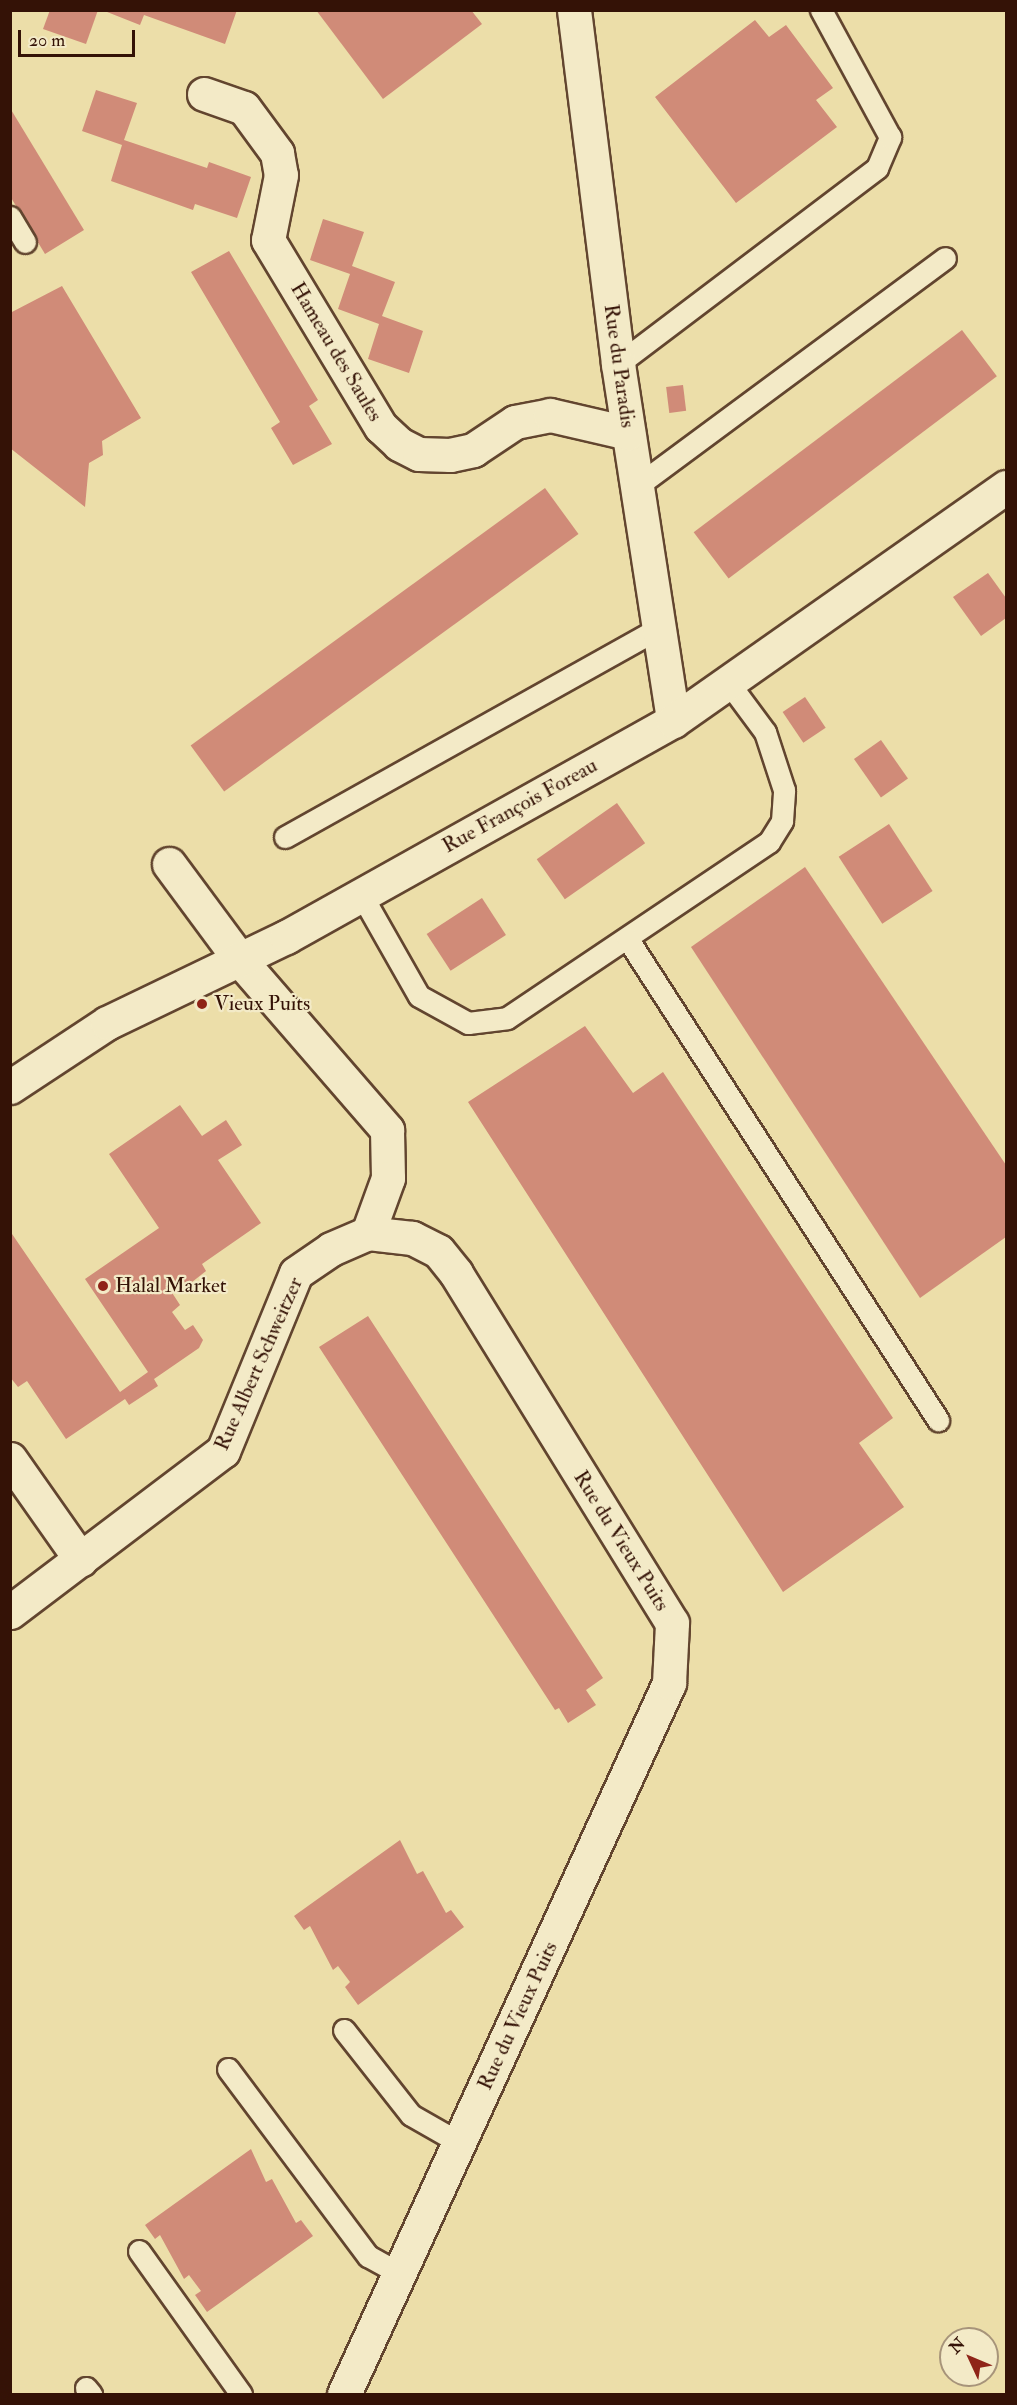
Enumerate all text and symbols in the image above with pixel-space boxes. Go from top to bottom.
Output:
scale bar [21,18,138,56]
text: 20 m [29,29,65,52]
street label: Hameau des Saules [285,278,387,426]
street label: Rue du Paradis [598,303,640,429]
street label: Rue François Foreau [438,753,602,859]
place label: Vieux Puits [214,991,310,1017]
marker: Vieux Puits [195,997,209,1011]
place label: Halal Market [115,1273,227,1299]
street label: Rue Albert Schweitzer [209,1273,309,1455]
marker: Halal Market [96,1279,110,1293]
street label: Rue du Vieux Puits [568,1466,674,1616]
street label: Rue du Vieux Puits [473,1938,563,2094]
north arrow [939,2327,999,2387]
text: N [945,2334,970,2358]

